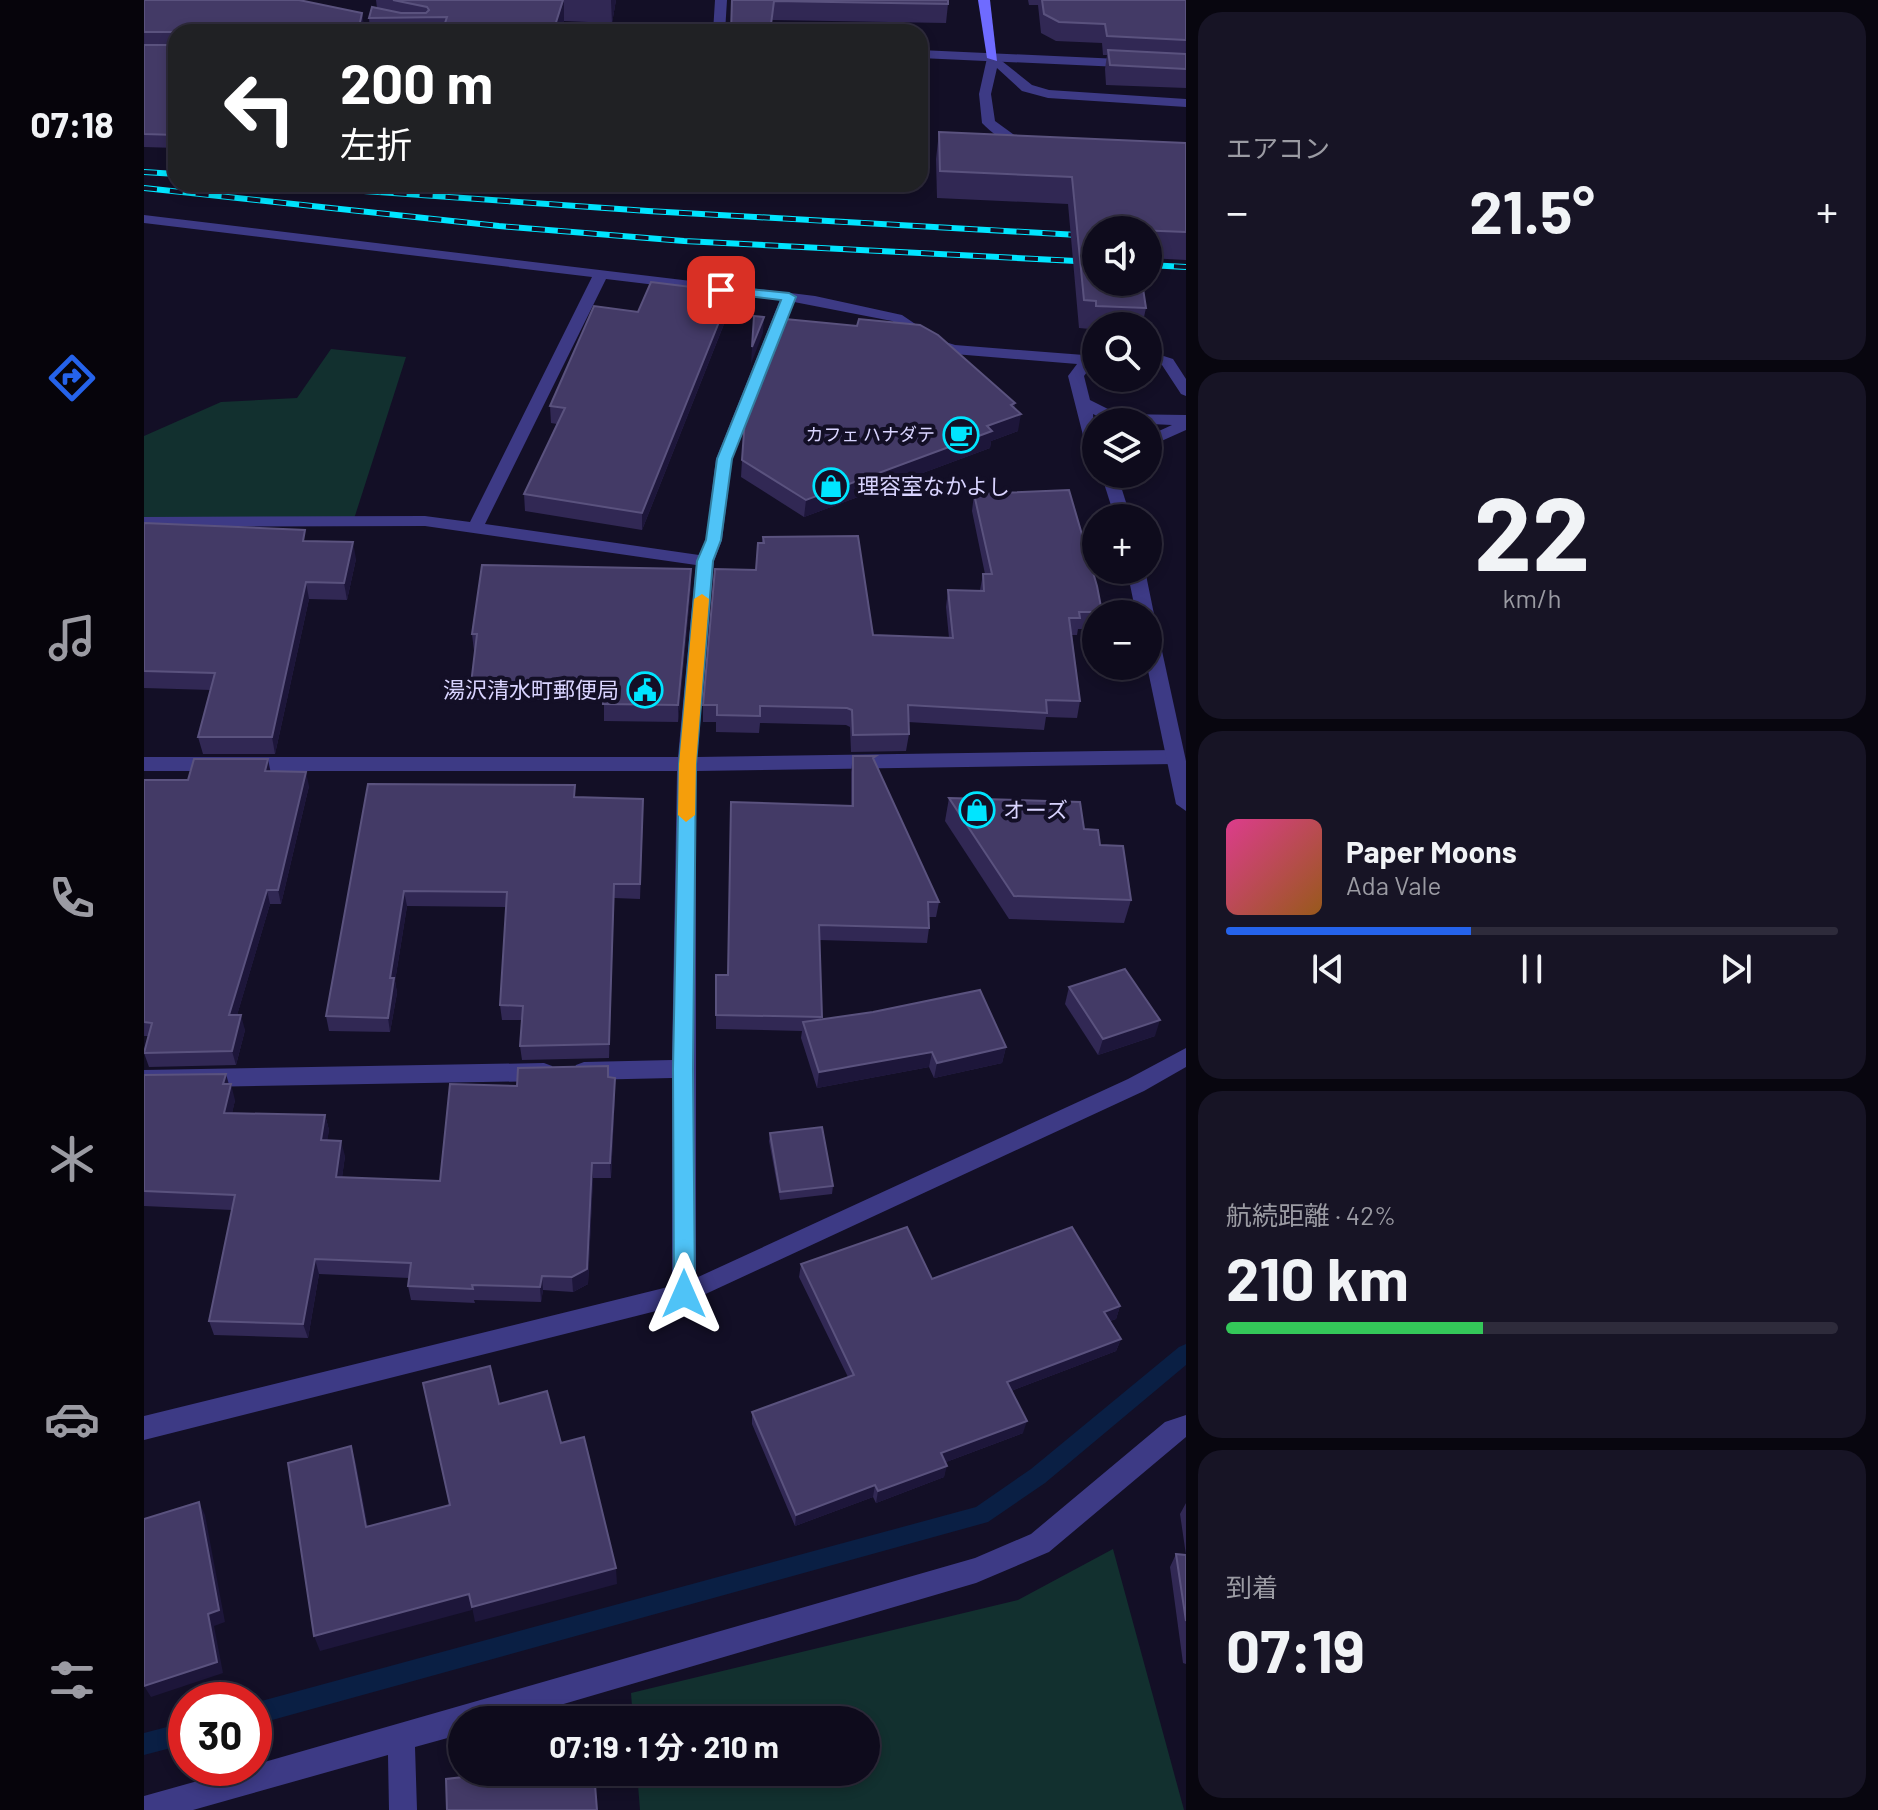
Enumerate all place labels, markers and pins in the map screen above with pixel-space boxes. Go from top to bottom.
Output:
pin [687,256,755,324]
cafe icon: カフェ ハナダテ [942,416,980,454]
place label: カフェ ハナダテ [805,423,935,445]
shop icon: 理容室なかよし [812,467,850,505]
place label: 理容室なかよし [857,472,1010,498]
public building icon: 湯沢清水町郵便局 [626,671,664,709]
place label: 湯沢清水町郵便局 [443,676,619,702]
shop icon: オーズ [958,791,996,829]
place label: オーズ [1003,796,1068,822]

